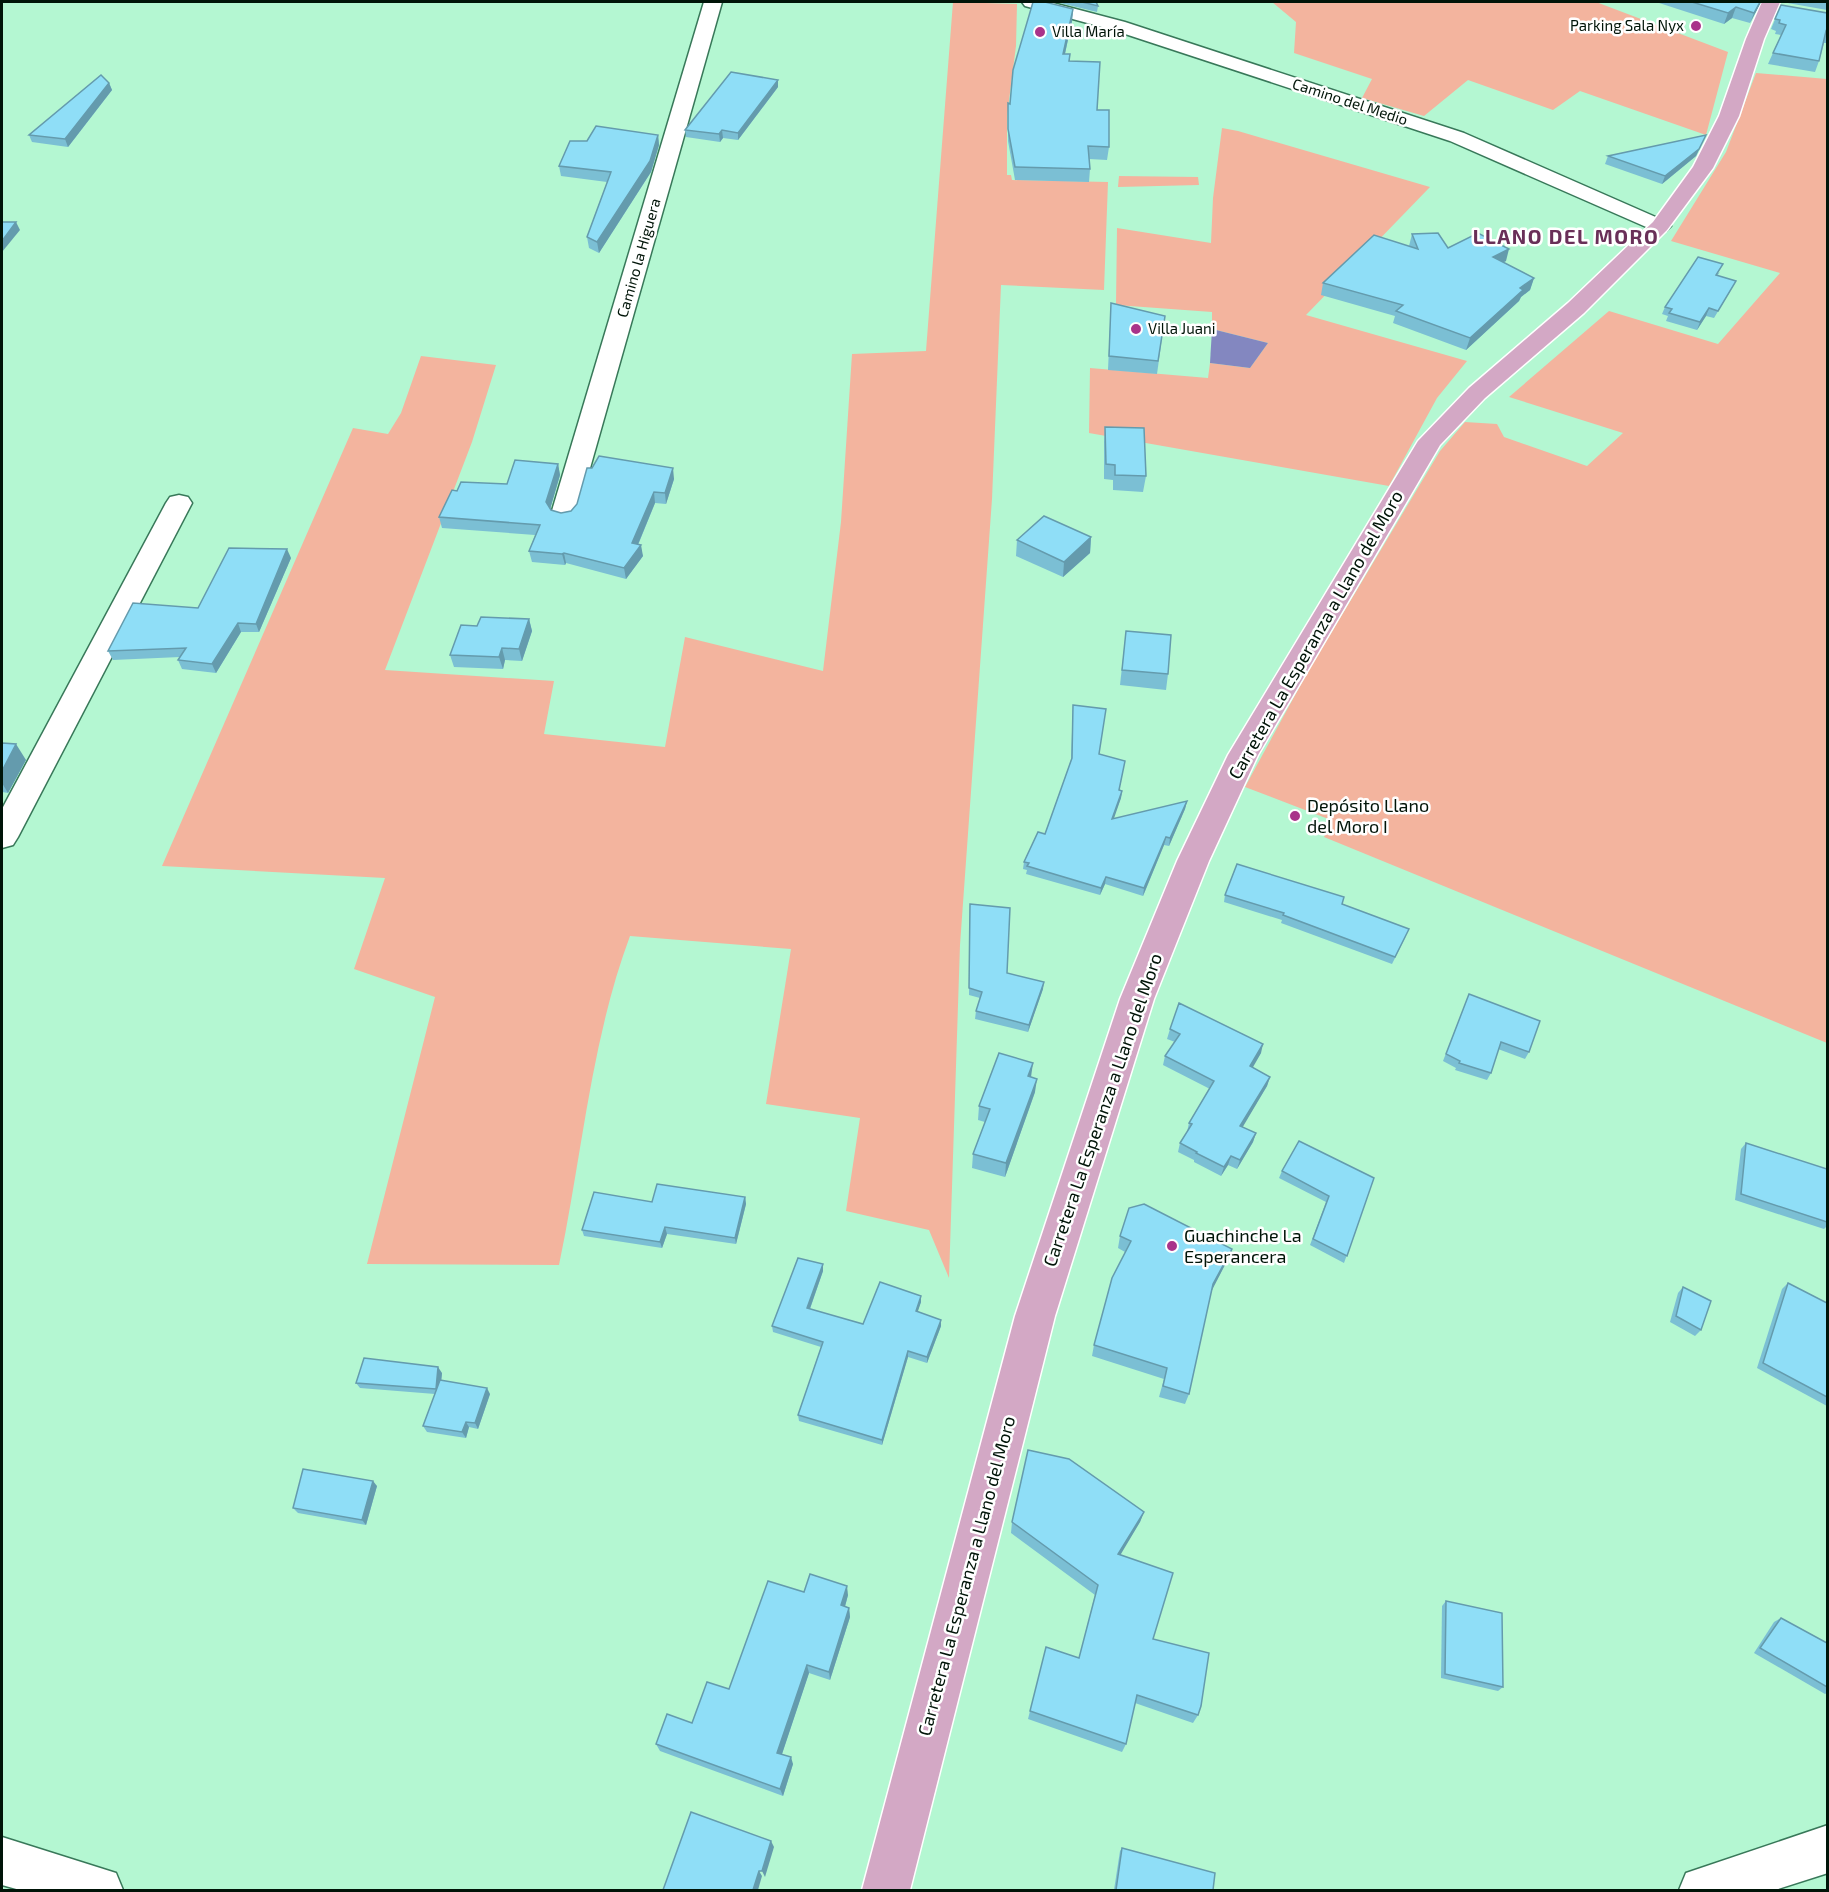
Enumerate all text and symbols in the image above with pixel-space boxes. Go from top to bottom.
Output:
place label: Parking Sala Nyx [1570,16,1684,34]
marker: Parking Sala Nyx [1689,19,1703,33]
place label: Villa María [1052,22,1125,40]
marker: Villa María [1033,25,1047,39]
street label: Camino del Medio [1290,74,1410,128]
street label: Camino la Higuera [612,196,664,319]
district label: LLANO DEL MORO [1473,224,1659,248]
place label: Villa Juani [1148,319,1215,337]
marker: Villa Juani [1129,322,1143,336]
street label: Carretera La Esperanza a Llano del Moro [1223,486,1407,783]
place label: Depósito Llano del Moro I [1307,794,1429,837]
marker: Depósito Llano del Moro I [1288,809,1302,823]
street label: Carretera La Esperanza a Llano del Moro [1038,950,1166,1269]
place label: Guachinche La Esperancera [1184,1224,1302,1267]
marker: Guachinche La Esperancera [1165,1239,1179,1253]
street label: Carretera La Esperanza a Llano del Moro [913,1414,1019,1738]

